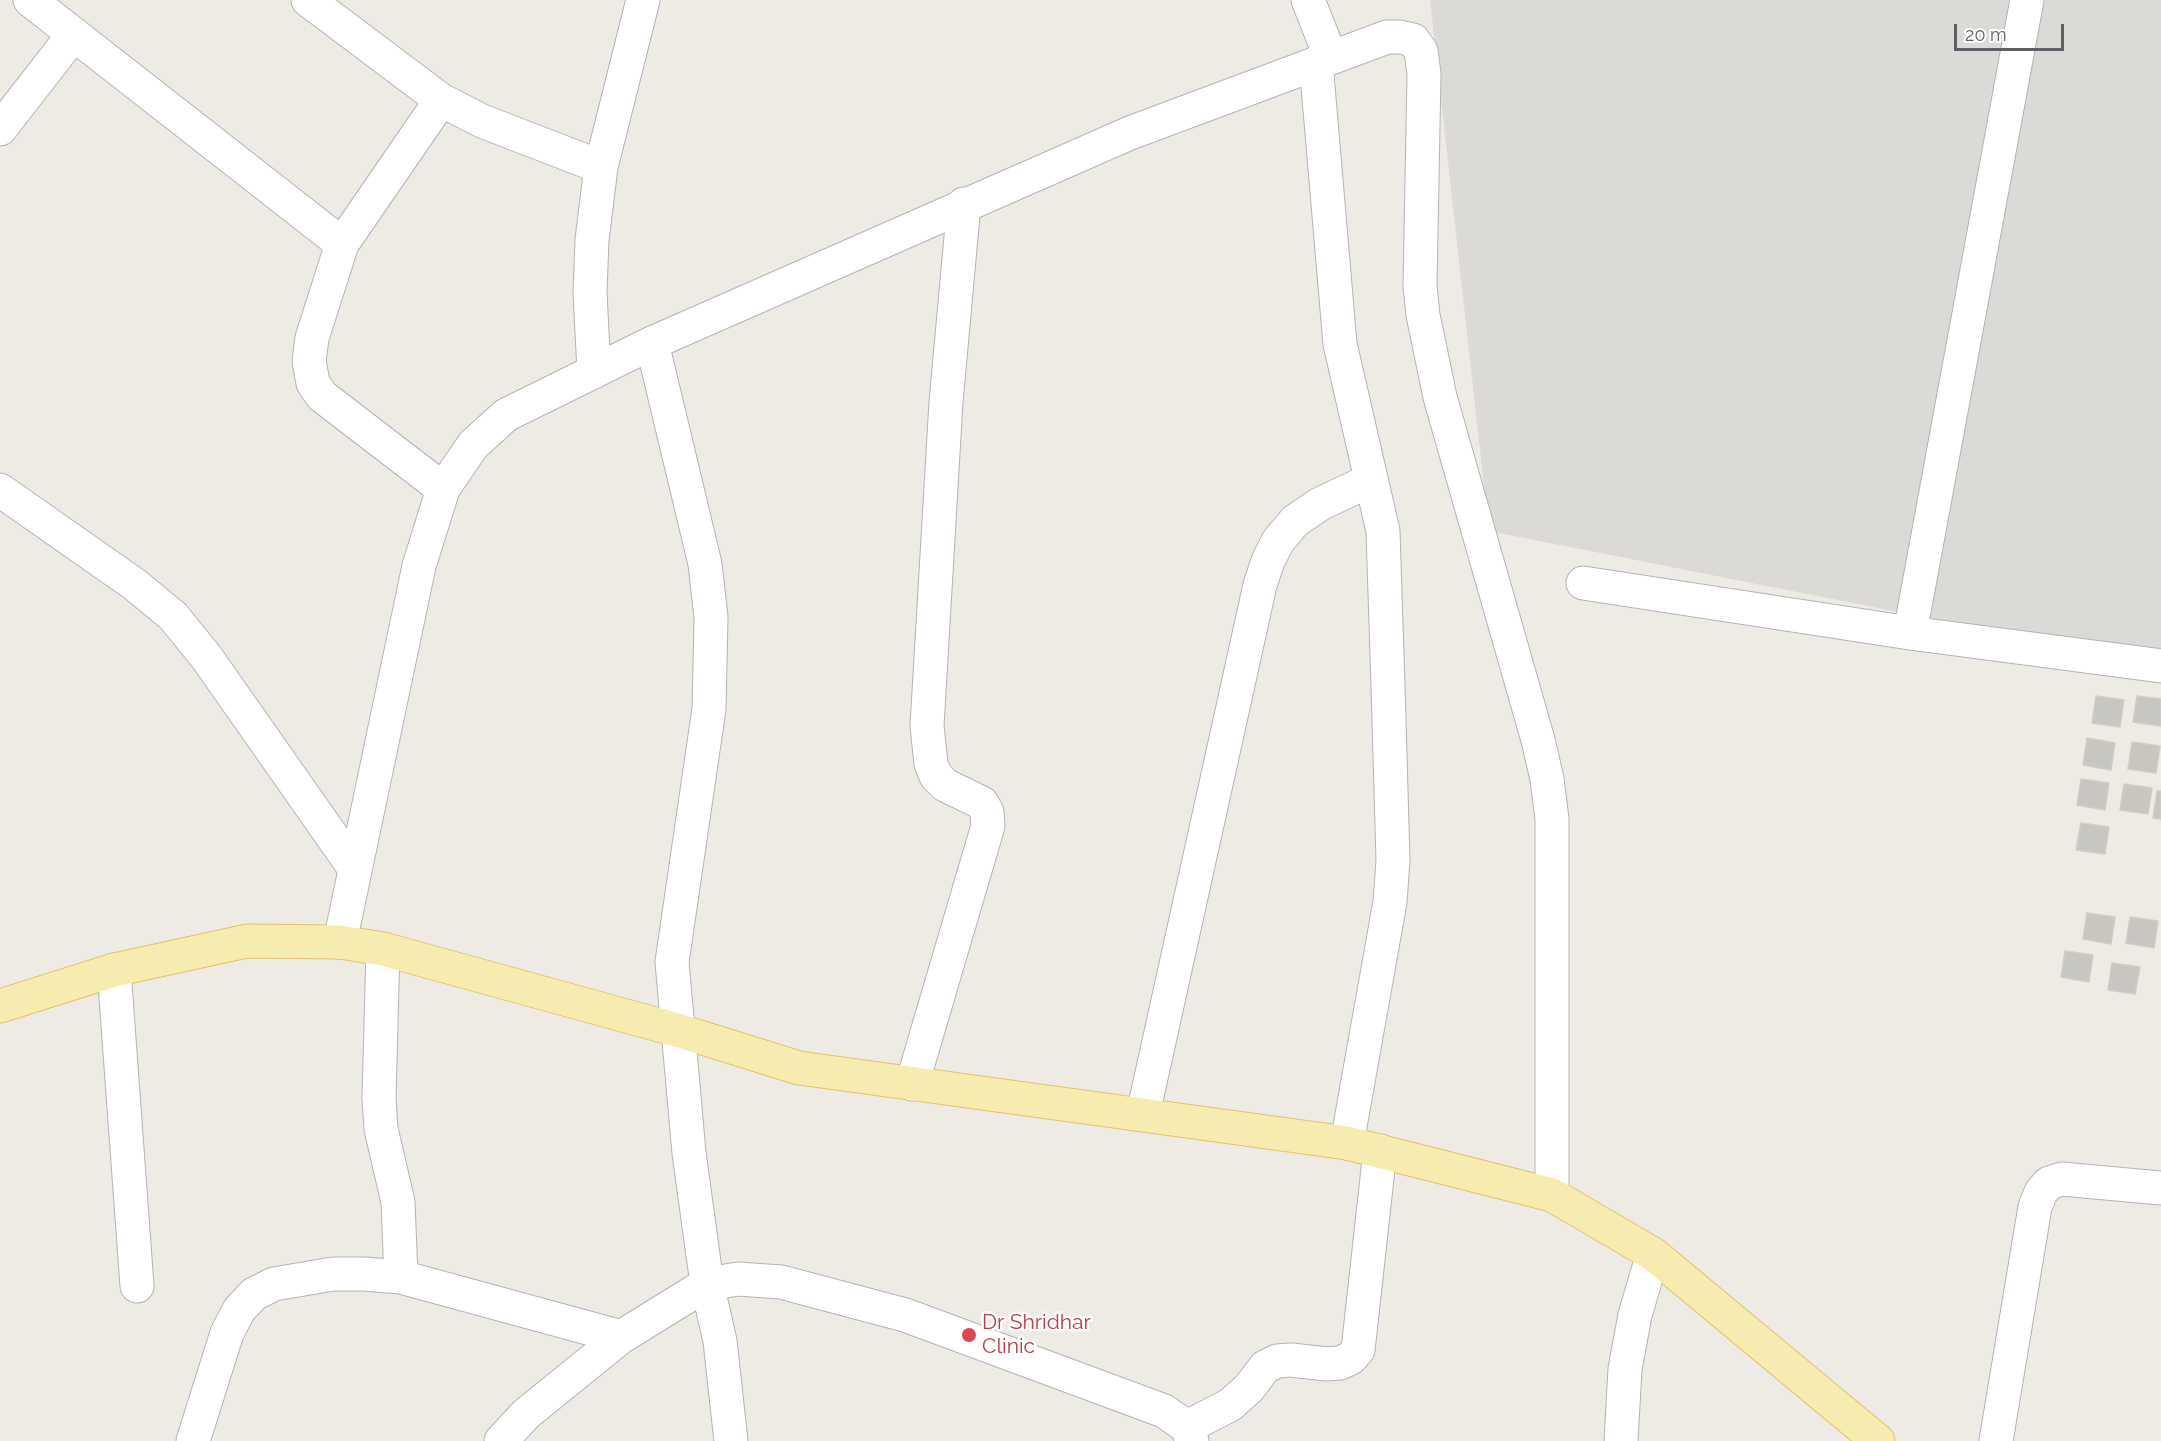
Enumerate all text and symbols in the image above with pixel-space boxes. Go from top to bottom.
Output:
scale bar [1957,12,2066,50]
text: 20 m [1965,24,2007,45]
place label: Dr Shridhar Clinic [982,1310,1091,1360]
marker: Dr Shridhar Clinic [960,1326,978,1344]

